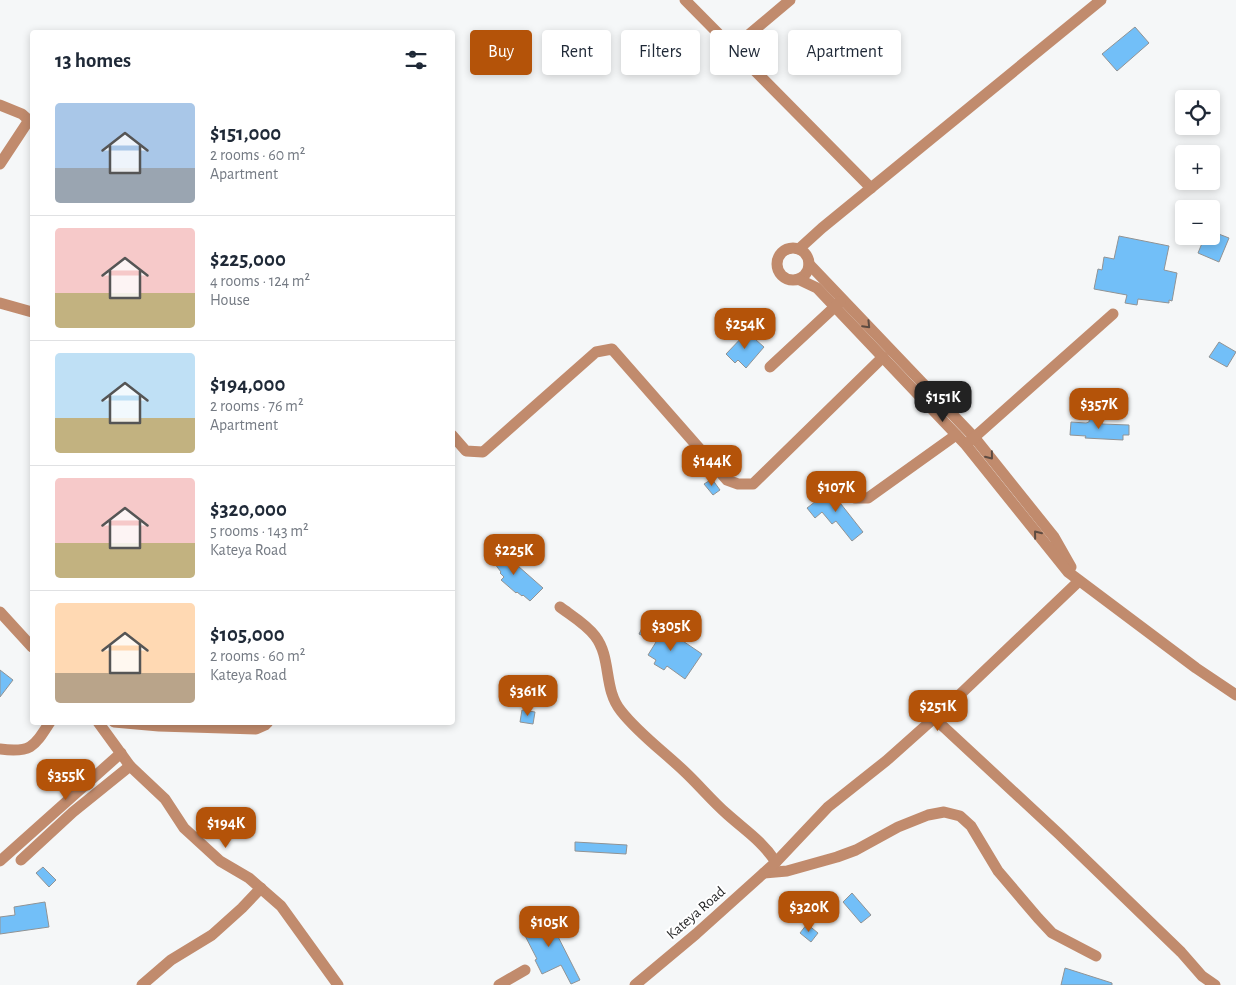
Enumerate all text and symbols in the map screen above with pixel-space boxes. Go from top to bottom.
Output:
chip: Buy [470,30,532,75]
chip: Rent [542,30,611,75]
chip: Filters [621,30,700,75]
chip: New [710,30,778,75]
chip: Apartment [788,30,901,75]
icon: filters [402,46,430,74]
text: 13 homes [55,50,131,71]
map controls [1175,90,1220,245]
button: locate [1175,90,1220,135]
icon: home [95,123,155,183]
text: $151,000 [210,123,281,144]
button: + [1175,145,1220,190]
text: 2 rooms · 60 m² [210,147,305,163]
text: Apartment [210,166,278,182]
button: − [1175,200,1220,245]
icon: home [95,248,155,308]
text: $225,000 [210,249,286,270]
text: 4 rooms · 124 m² [210,273,310,289]
text: House [210,292,250,308]
pin: $254K [710,308,780,350]
text: $254K [725,316,765,332]
one-way arrow [861,319,870,328]
icon: home [95,373,155,433]
text: $194,000 [210,374,285,395]
pin: $151K [908,380,978,423]
pin: $357K [1064,388,1134,430]
text: $151K [926,389,960,405]
text: $357K [1080,396,1118,412]
text: 2 rooms · 76 m² [210,398,304,414]
text: Apartment [210,417,278,433]
pin: $144K [677,444,747,487]
one-way arrow [984,450,992,459]
text: $144K [693,453,731,469]
pin: $107K [801,470,871,513]
text: $107K [817,479,855,495]
icon: home [95,498,155,558]
text: $320,000 [210,499,287,520]
text: 5 rooms · 143 m² [210,523,309,539]
one-way arrow [1035,531,1043,540]
pin: $225K [479,534,549,576]
text: Kateya Road [210,542,287,558]
text: $225K [495,542,533,558]
pin: $305K [636,610,706,652]
text: $305K [652,618,690,634]
icon: home [95,623,155,683]
text: $105,000 [210,624,285,645]
text: 2 rooms · 60 m² [210,648,305,664]
text: Kateya Road [210,667,287,683]
pin: $361K [493,674,563,717]
text: $361K [510,683,546,699]
pin: $251K [903,690,973,732]
text: $251K [920,698,956,714]
pin: $355K [31,758,101,801]
text: $355K [47,767,85,783]
pin: $194K [191,806,261,849]
text: $194K [207,815,245,831]
street label: Kateya Road [664,884,728,942]
pin: $320K [774,890,844,933]
text: $320K [789,899,829,915]
pin: $105K [514,906,584,948]
text: $105K [530,914,568,930]

